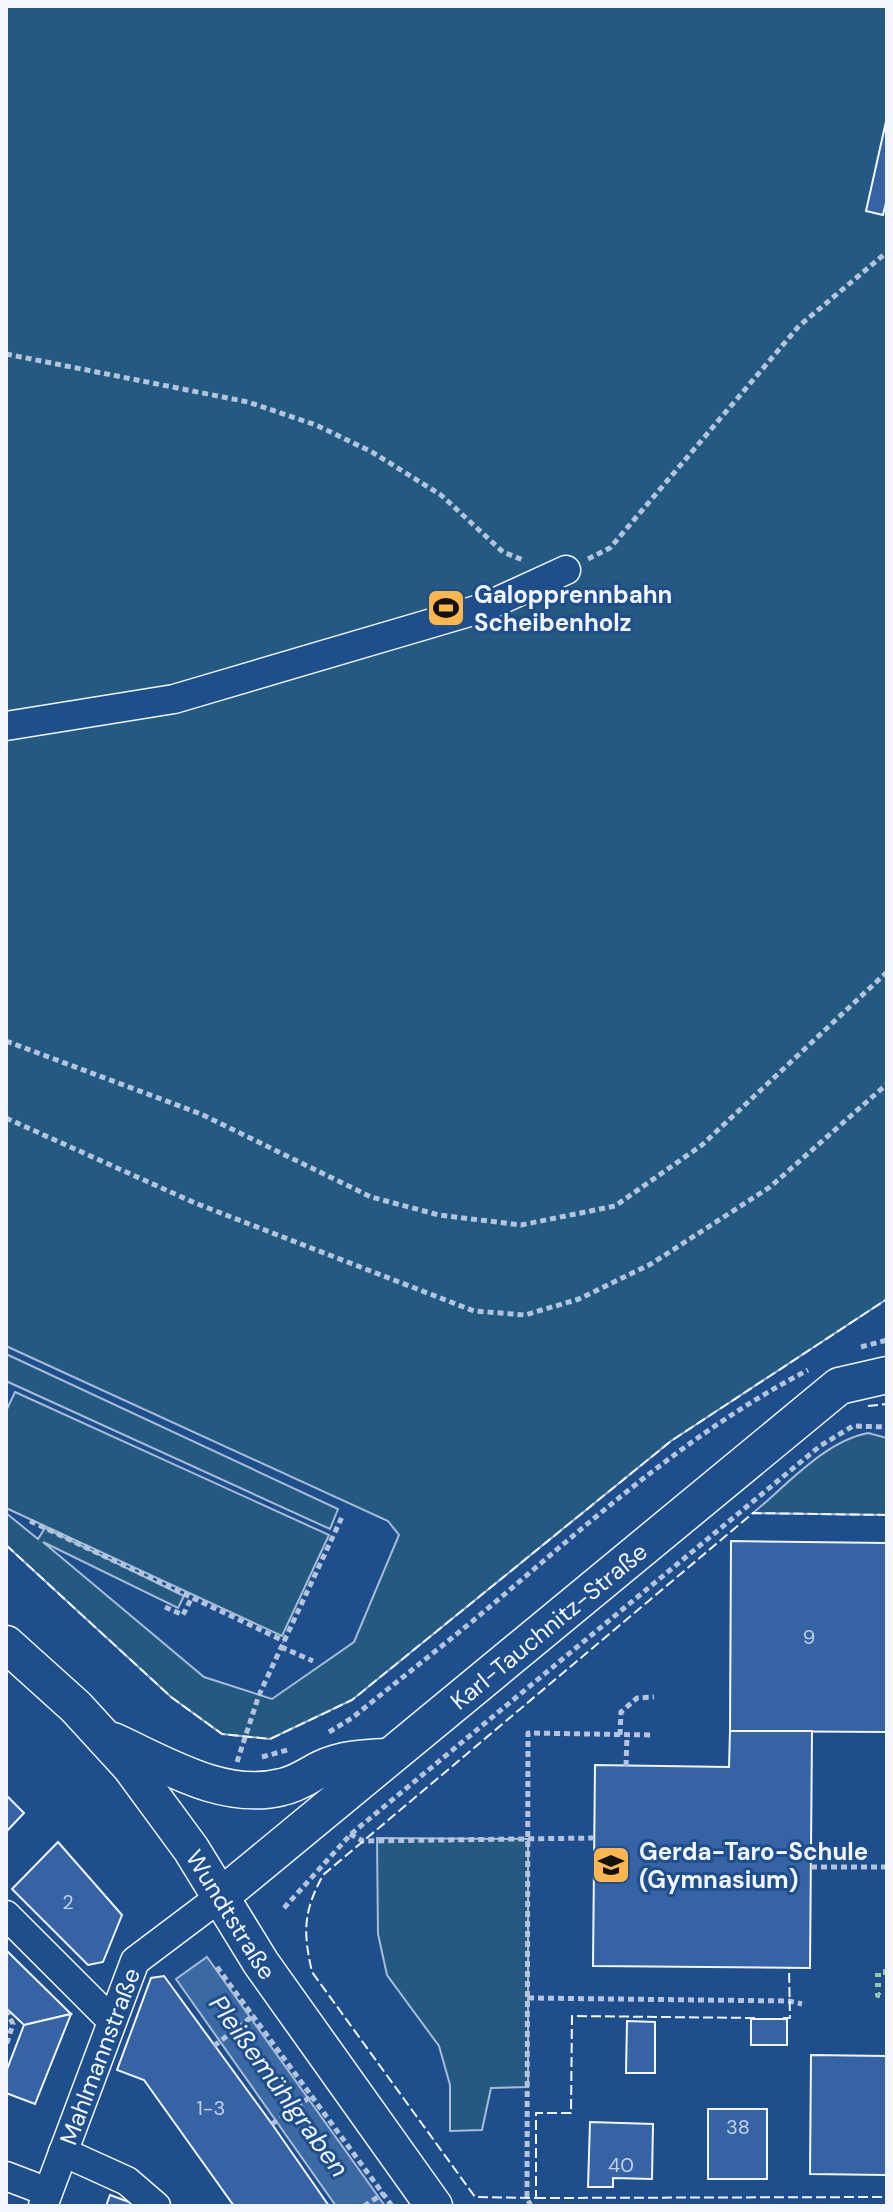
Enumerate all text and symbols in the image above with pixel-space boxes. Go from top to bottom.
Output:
place label: Galopprennbahn Scheibenholz [474,579,672,638]
sports icon: Galopprennbahn Scheibenholz [425,587,467,629]
street label: Karl-Tauchnitz-Straße [444,1536,653,1716]
house number: 9 [803,1624,815,1650]
place label: Gerda-Taro-Schule (Gymnasium) [639,1836,868,1895]
street label: Wundtstraße [180,1844,283,1985]
school or university icon: Gerda-Taro-Schule (Gymnasium) [590,1844,632,1886]
house number: 2 [62,1889,74,1915]
street label: Mahlmannstraße [52,1963,147,2149]
water label: Pleißemühlgraben [201,1988,357,2184]
house number: 1-3 [197,2095,225,2121]
house number: 38 [726,2114,750,2140]
house number: 40 [608,2152,634,2178]

